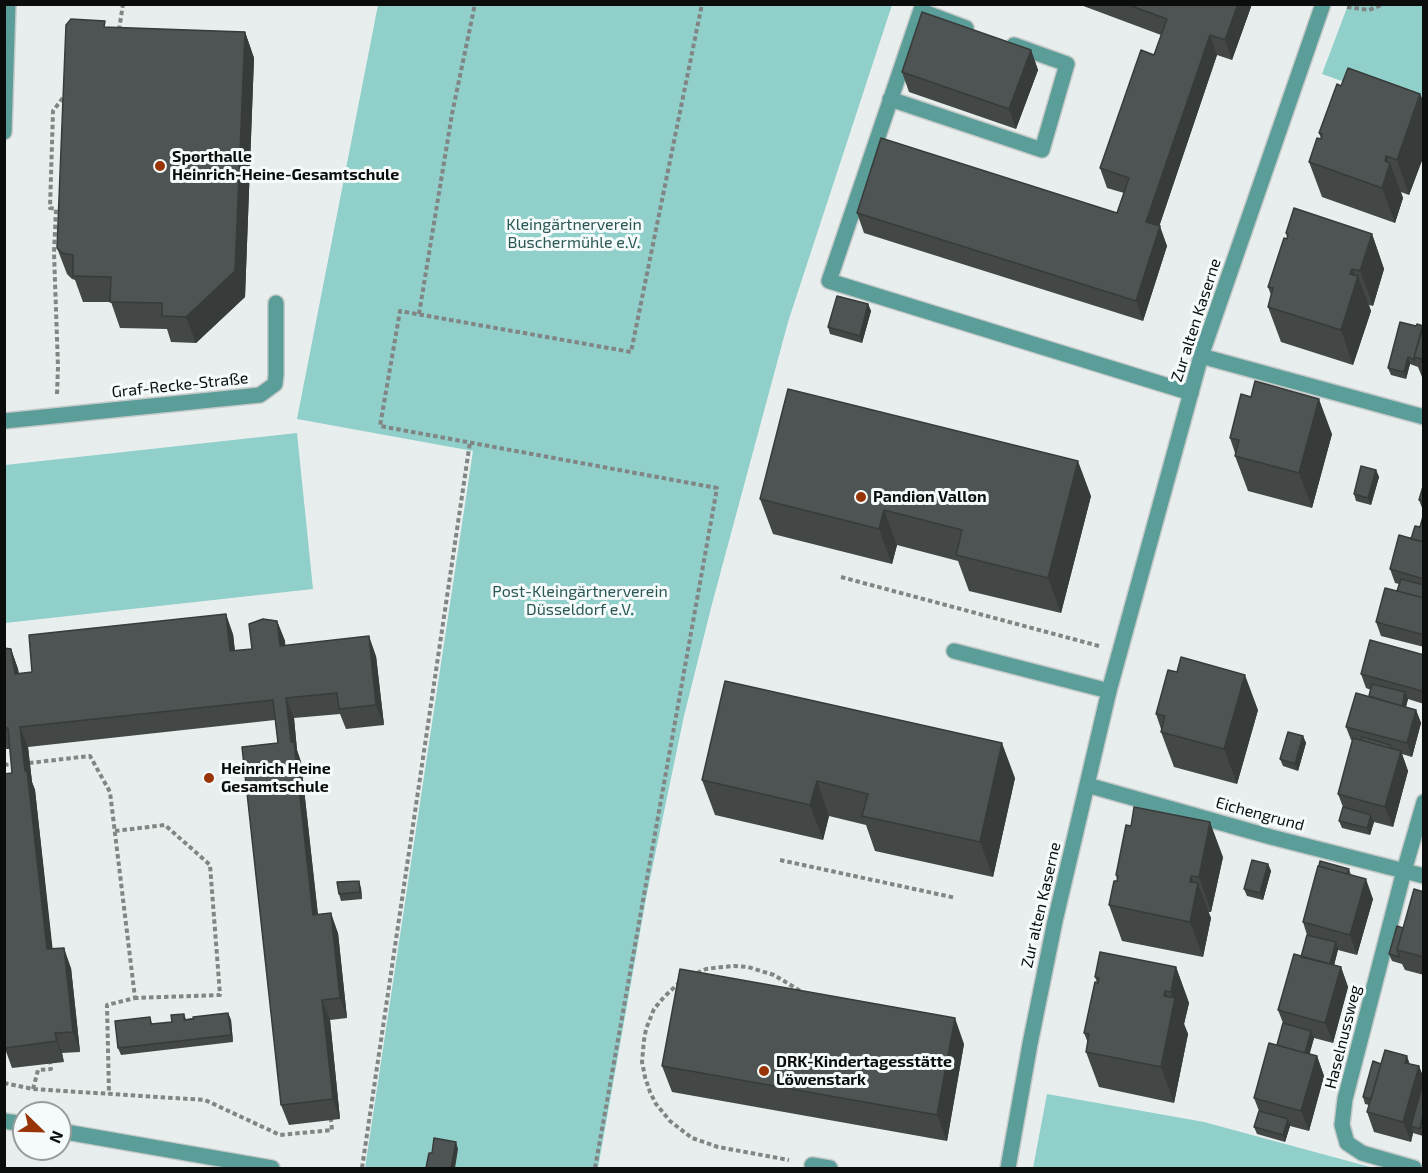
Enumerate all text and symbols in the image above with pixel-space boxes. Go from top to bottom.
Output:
place label: Sporthalle Heinrich-Heine-Gesamtschule [172,147,399,185]
marker: Sporthalle Heinrich-Heine-Gesamtschule [153,159,167,173]
park label: Kleingärtnerverein Buschermühle e.V. [506,215,642,253]
street label: Zur alten Kaserne [1167,256,1225,384]
street label: Graf-Recke-Straße [111,368,249,402]
place label: Pandion Vallon [873,487,986,507]
marker: Pandion Vallon [854,490,868,504]
park label: Post-Kleingärtnerverein Düsseldorf e.V. [492,582,668,620]
place label: Heinrich Heine Gesamtschule [221,759,331,797]
marker: Heinrich Heine Gesamtschule [202,771,216,785]
street label: Eichengrund [1214,793,1306,835]
street label: Zur alten Kaserne [1017,840,1065,970]
street label: Haselnussweg [1321,983,1365,1091]
place label: DRK-Kindertagesstätte Löwenstark [776,1052,952,1090]
marker: DRK-Kindertagesstätte Löwenstark [757,1064,771,1078]
north arrow [12,1101,72,1161]
text: N [46,1128,68,1146]

